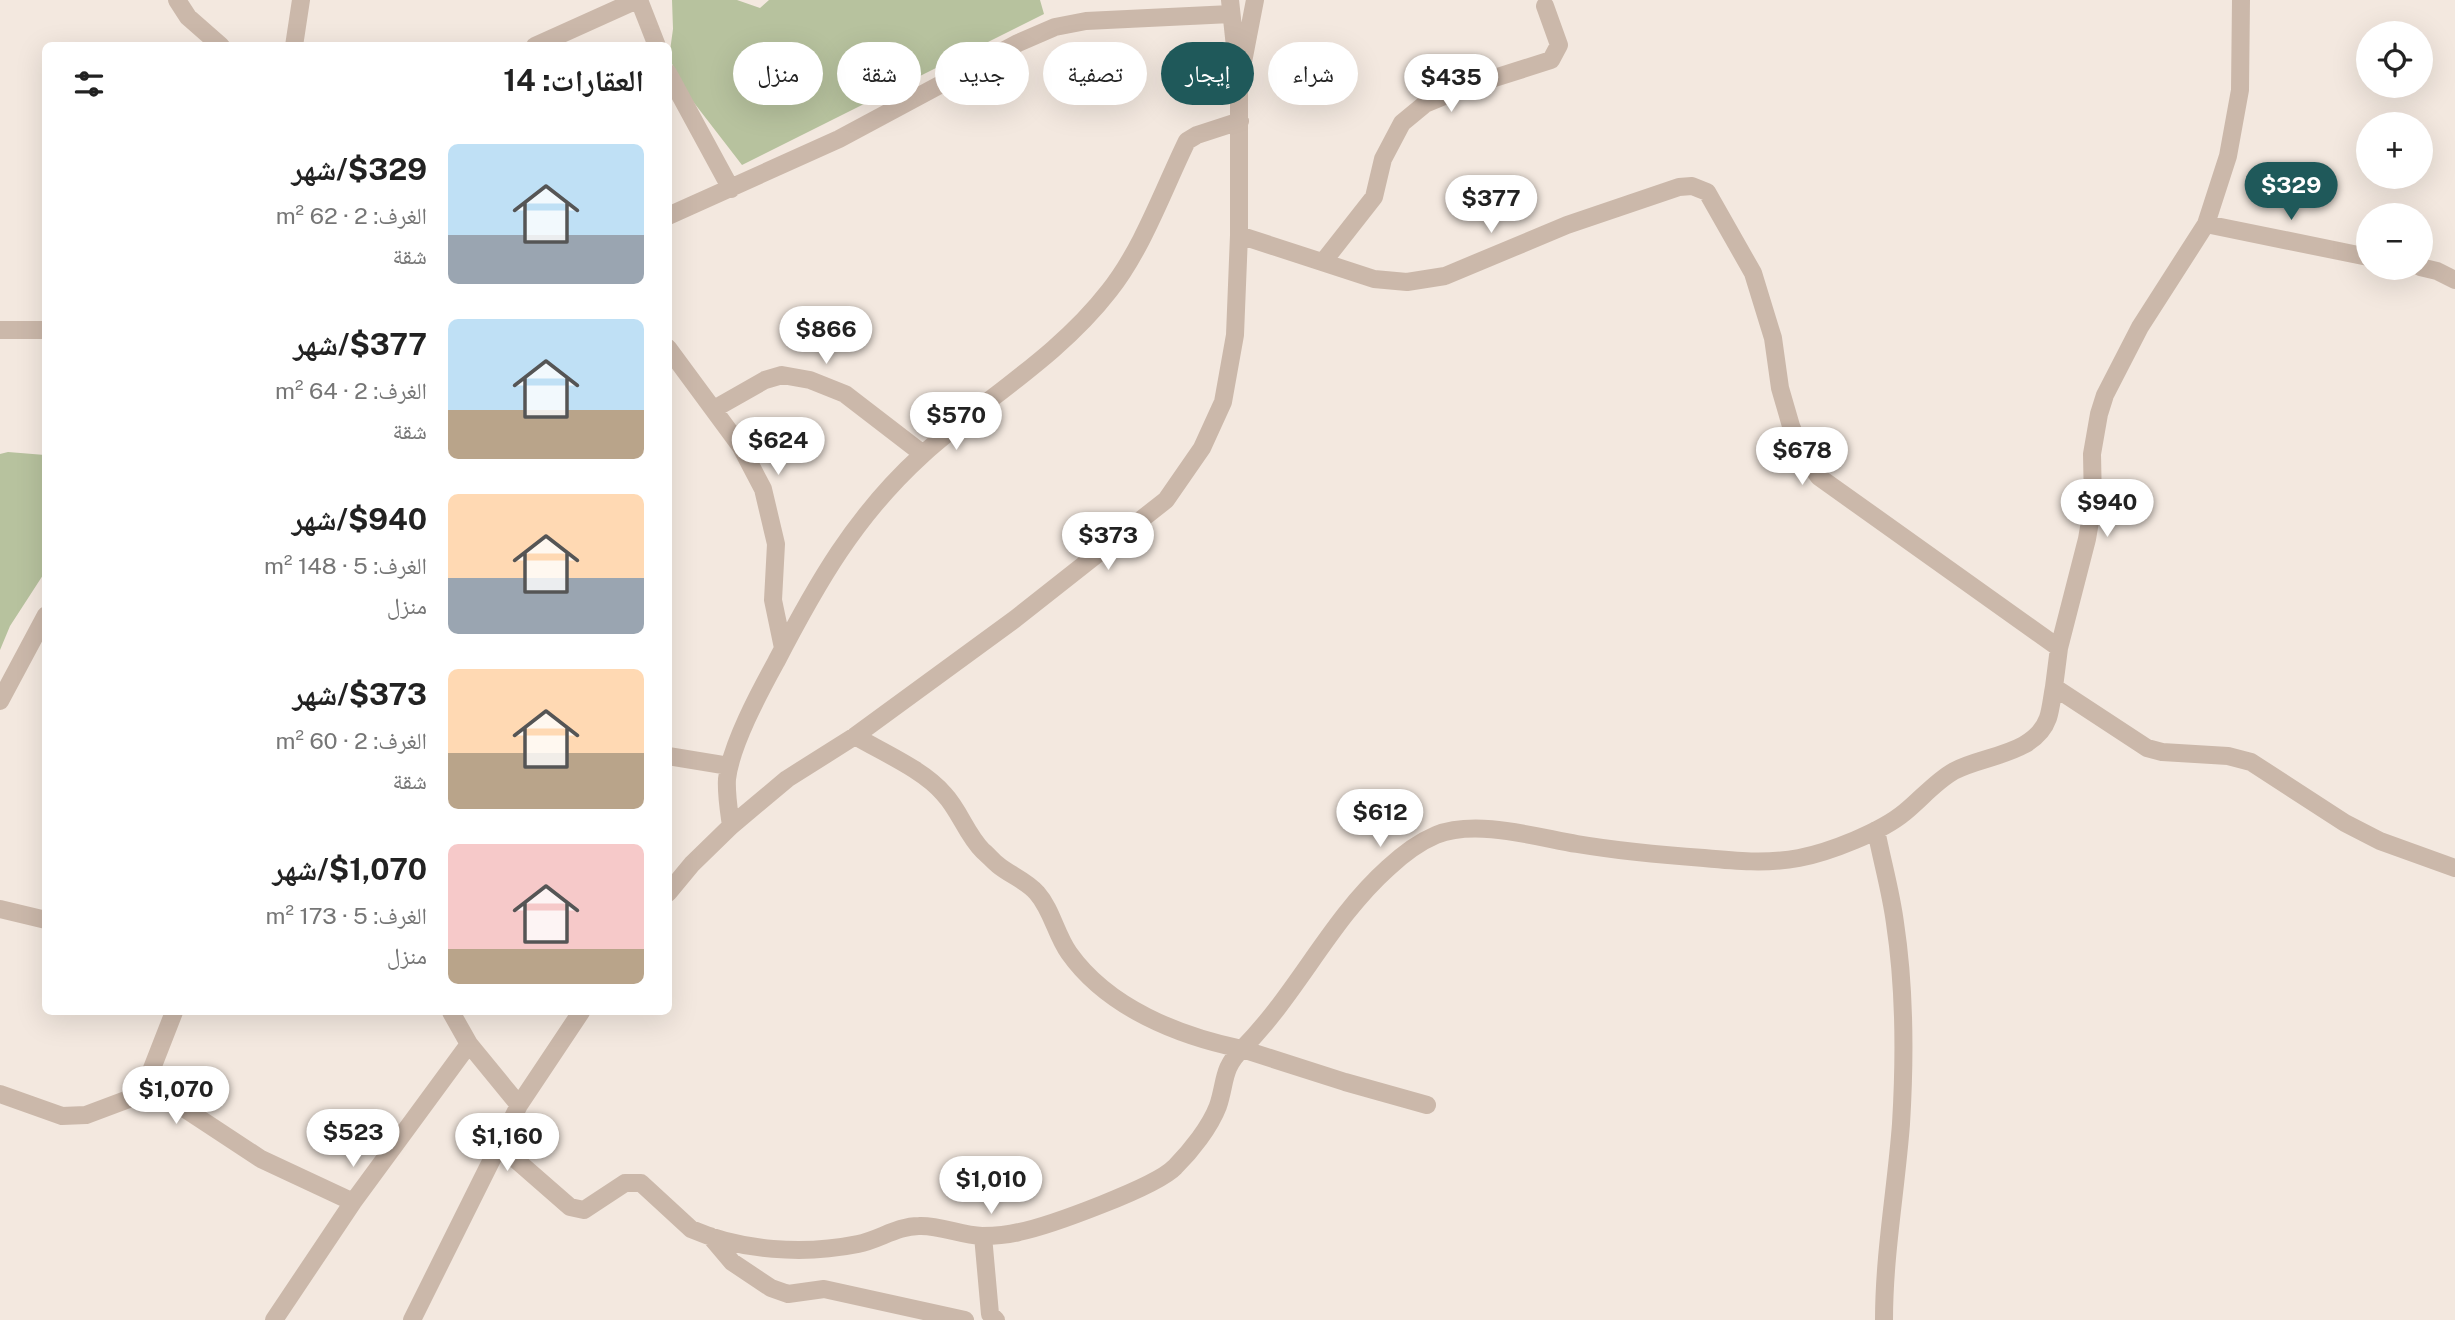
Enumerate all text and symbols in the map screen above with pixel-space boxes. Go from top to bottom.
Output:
map controls [2356,21,2433,280]
button: locate [2356,21,2433,98]
chip: منزل [733,42,823,105]
chip: شقة [837,42,921,105]
chip: جديد [935,42,1029,105]
chip: تصفية [1043,42,1147,105]
chip: إيجار [1161,42,1254,105]
chip: شراء [1268,42,1358,105]
pin: $435 [1410,54,1492,114]
text: العقارات: 14 [503,62,644,98]
text: $435 [1420,63,1482,90]
icon: filters [70,65,108,103]
button: + [2356,112,2433,189]
text: $329/شهر [292,151,427,187]
pin: $329 [2250,162,2332,222]
text: $329 [2261,171,2321,198]
icon: home [504,172,588,256]
pin: $377 [1450,176,1532,235]
text: $377 [1461,184,1521,211]
text: الغرف: 2 · 62 m² [276,202,427,229]
button: − [2356,203,2433,280]
text: شقة [393,242,427,269]
pin: $866 [785,306,867,366]
text: $866 [795,315,857,342]
text: $377/شهر [293,326,427,362]
icon: home [504,347,588,431]
text: الغرف: 2 · 64 m² [275,377,427,404]
pin: $570 [915,392,997,452]
text: $570 [926,401,986,428]
text: شقة [393,417,427,444]
pin: $624 [737,418,819,477]
text: $624 [748,426,808,453]
pin: $678 [1761,428,1843,487]
text: $678 [1772,436,1832,463]
pin: $940 [2066,480,2148,539]
text: $940 [2077,488,2137,515]
text: $940/شهر [292,501,427,537]
pin: $373 [1067,512,1149,572]
text: $373 [1078,521,1138,548]
icon: home [504,522,588,606]
text: الغرف: 5 · 148 m² [264,552,427,579]
text: منزل [387,592,427,619]
text: $373/شهر [292,676,427,712]
icon: home [504,697,588,781]
text: الغرف: 2 · 60 m² [275,727,427,754]
text: شقة [393,767,427,794]
pin: $612 [1339,790,1421,849]
text: $612 [1352,798,1408,825]
text: $1,070/شهر [273,851,427,887]
icon: home [504,872,588,956]
text: الغرف: 5 · 173 m² [266,902,427,929]
text: منزل [387,942,427,969]
pin: $1,070 [119,1066,233,1126]
text: $1,070 [138,1075,214,1102]
pin: $523 [312,1110,394,1169]
pin: $1,160 [450,1114,564,1173]
text: $523 [322,1118,384,1145]
text: $1,160 [471,1122,543,1149]
pin: $1,010 [934,1156,1048,1216]
text: $1,010 [955,1165,1027,1192]

